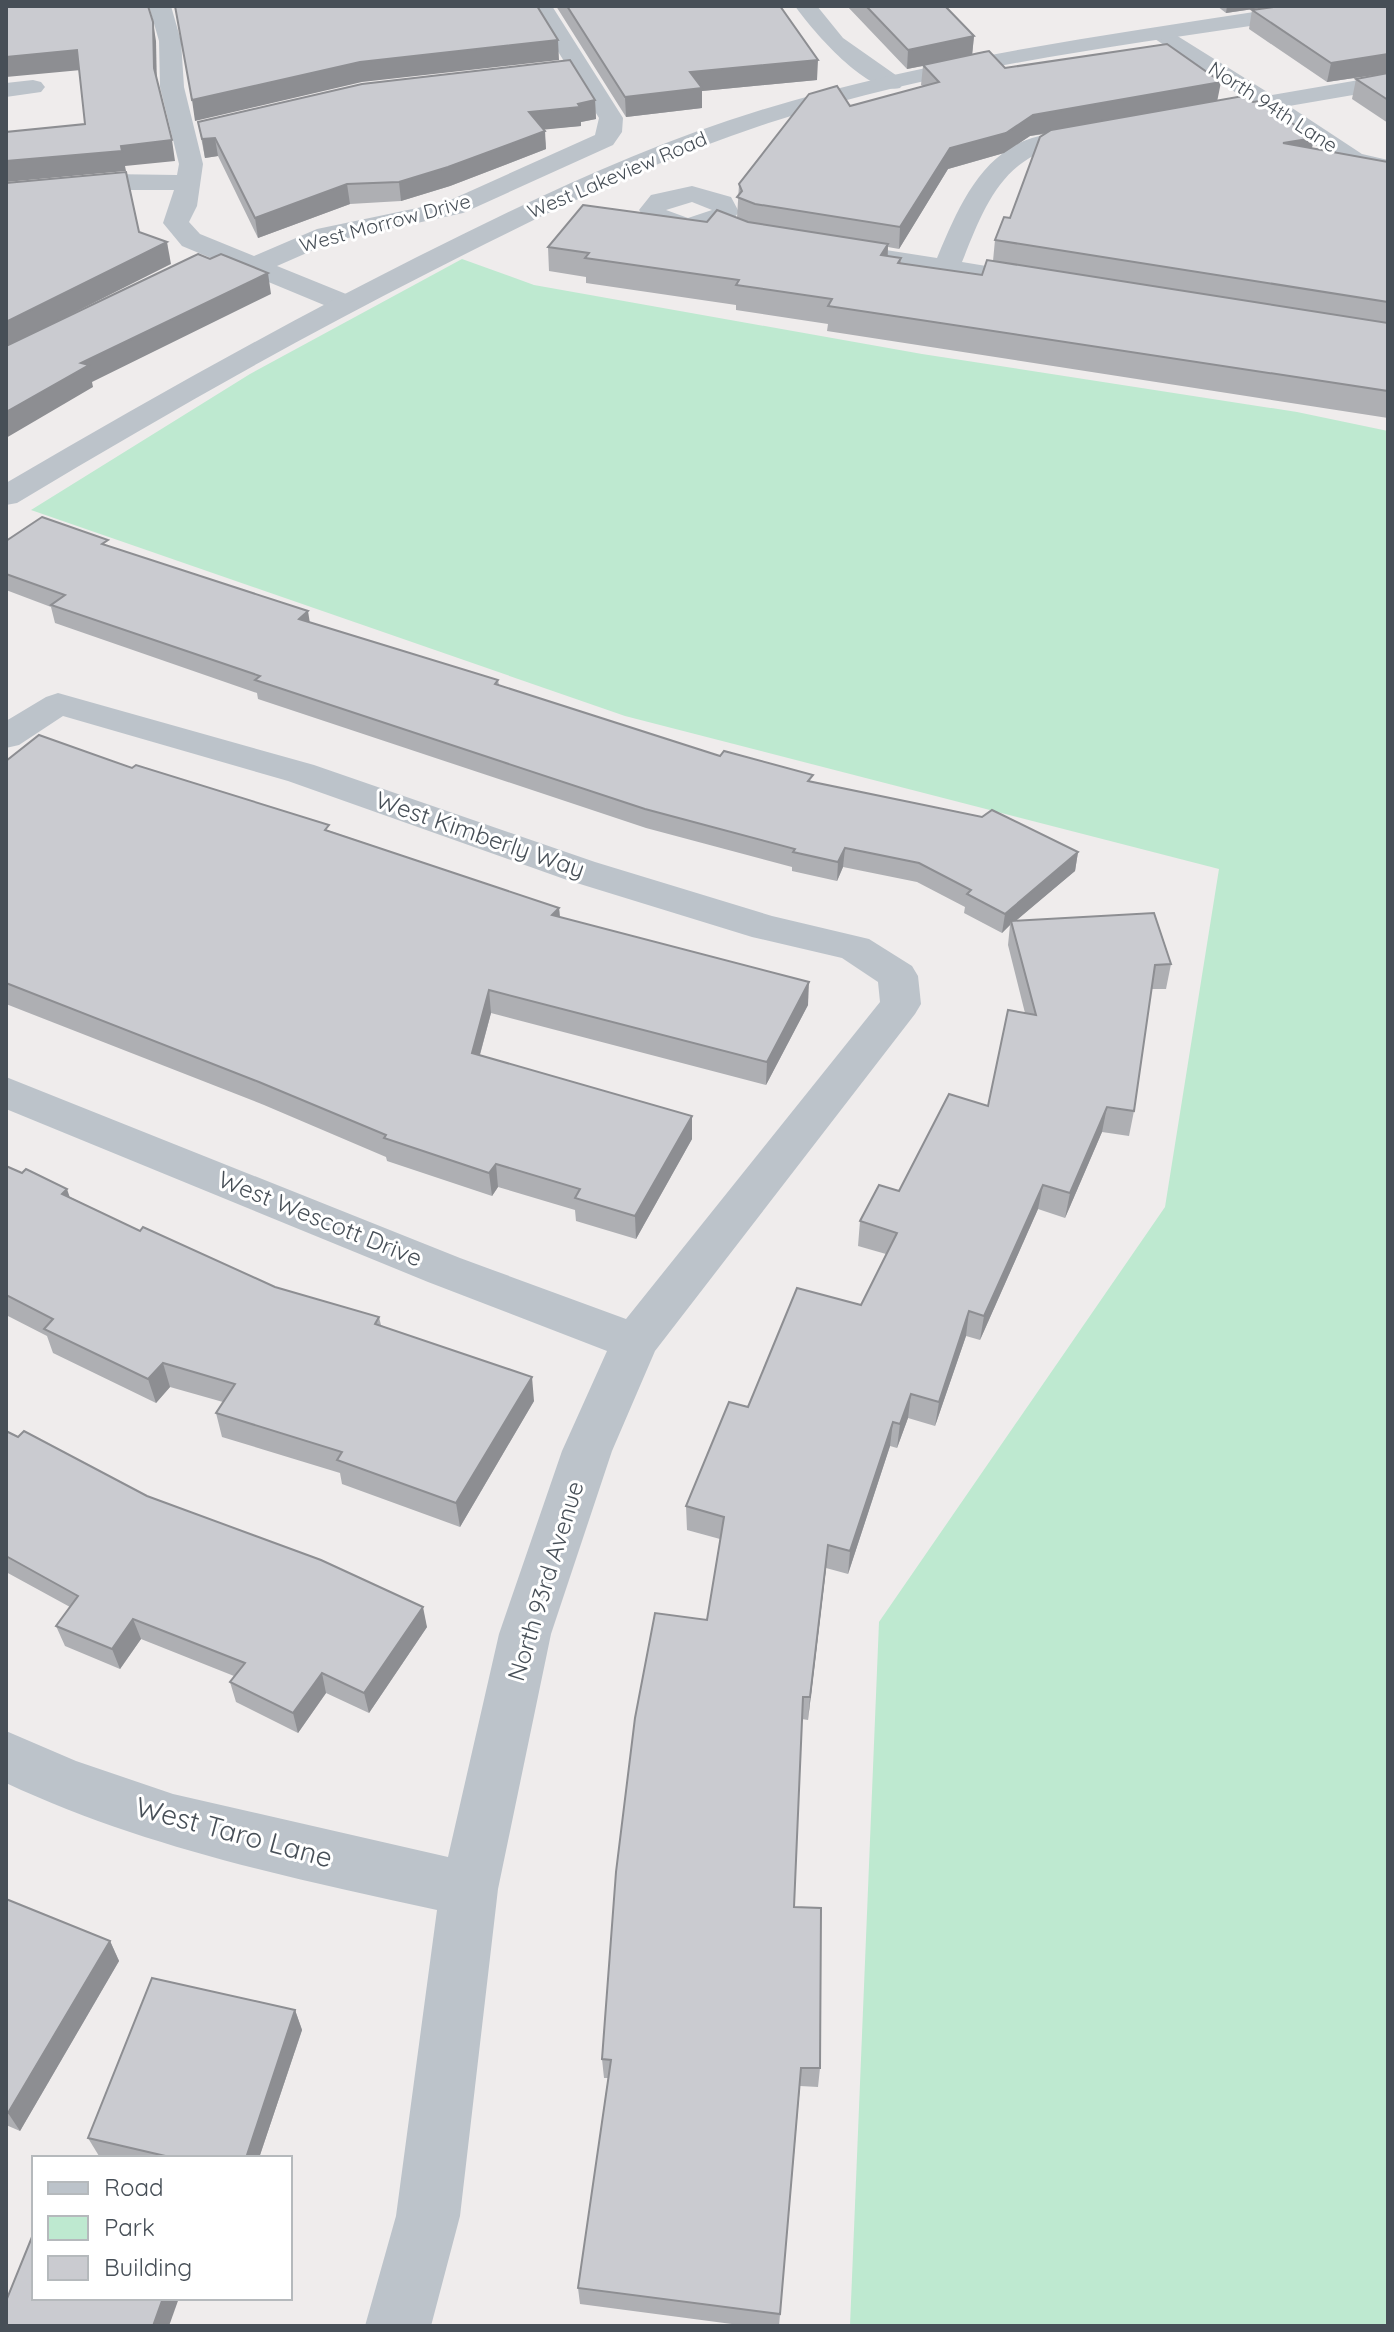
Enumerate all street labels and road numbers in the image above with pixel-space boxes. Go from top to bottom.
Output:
street label: North 94th Lane [1204,56,1343,158]
street label: West Lakeview Road [523,125,710,224]
street label: West Morrow Drive [297,188,473,257]
street label: West Kimberly Way [372,784,589,884]
street label: West Wescott Drive [214,1163,427,1273]
street label: North 93rd Avenue [500,1477,590,1684]
street label: West Taro Lane [132,1788,336,1875]

